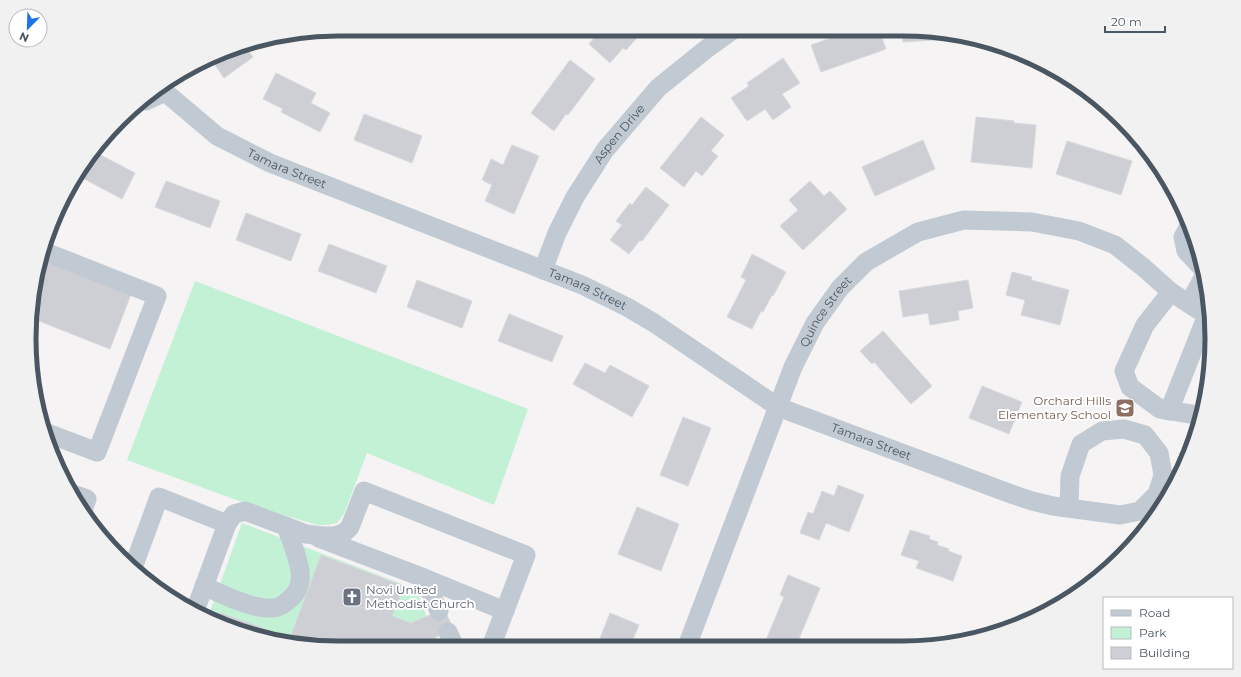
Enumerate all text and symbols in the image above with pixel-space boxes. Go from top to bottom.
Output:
north arrow [8,8,48,48]
scale bar [1105,8,1165,34]
text: 20 m [1111,14,1142,29]
text: N [17,29,31,45]
street label: Aspen Drive [590,101,648,166]
street label: Tamara Street [245,145,329,191]
street label: Tamara Street [546,265,630,313]
street label: Quince Street [796,273,855,349]
place label: Orchard Hills Elementary School [998,393,1111,422]
school or university icon: Orchard Hills Elementary School [1114,397,1136,419]
street label: Tamara Street [829,420,914,463]
place label: Novi United Methodist Church [366,582,475,611]
church icon: Novi United Methodist Church [341,586,363,608]
legend [1103,597,1233,669]
text: Road [1139,605,1170,620]
text: Park [1139,625,1167,640]
text: Building [1139,645,1190,660]

